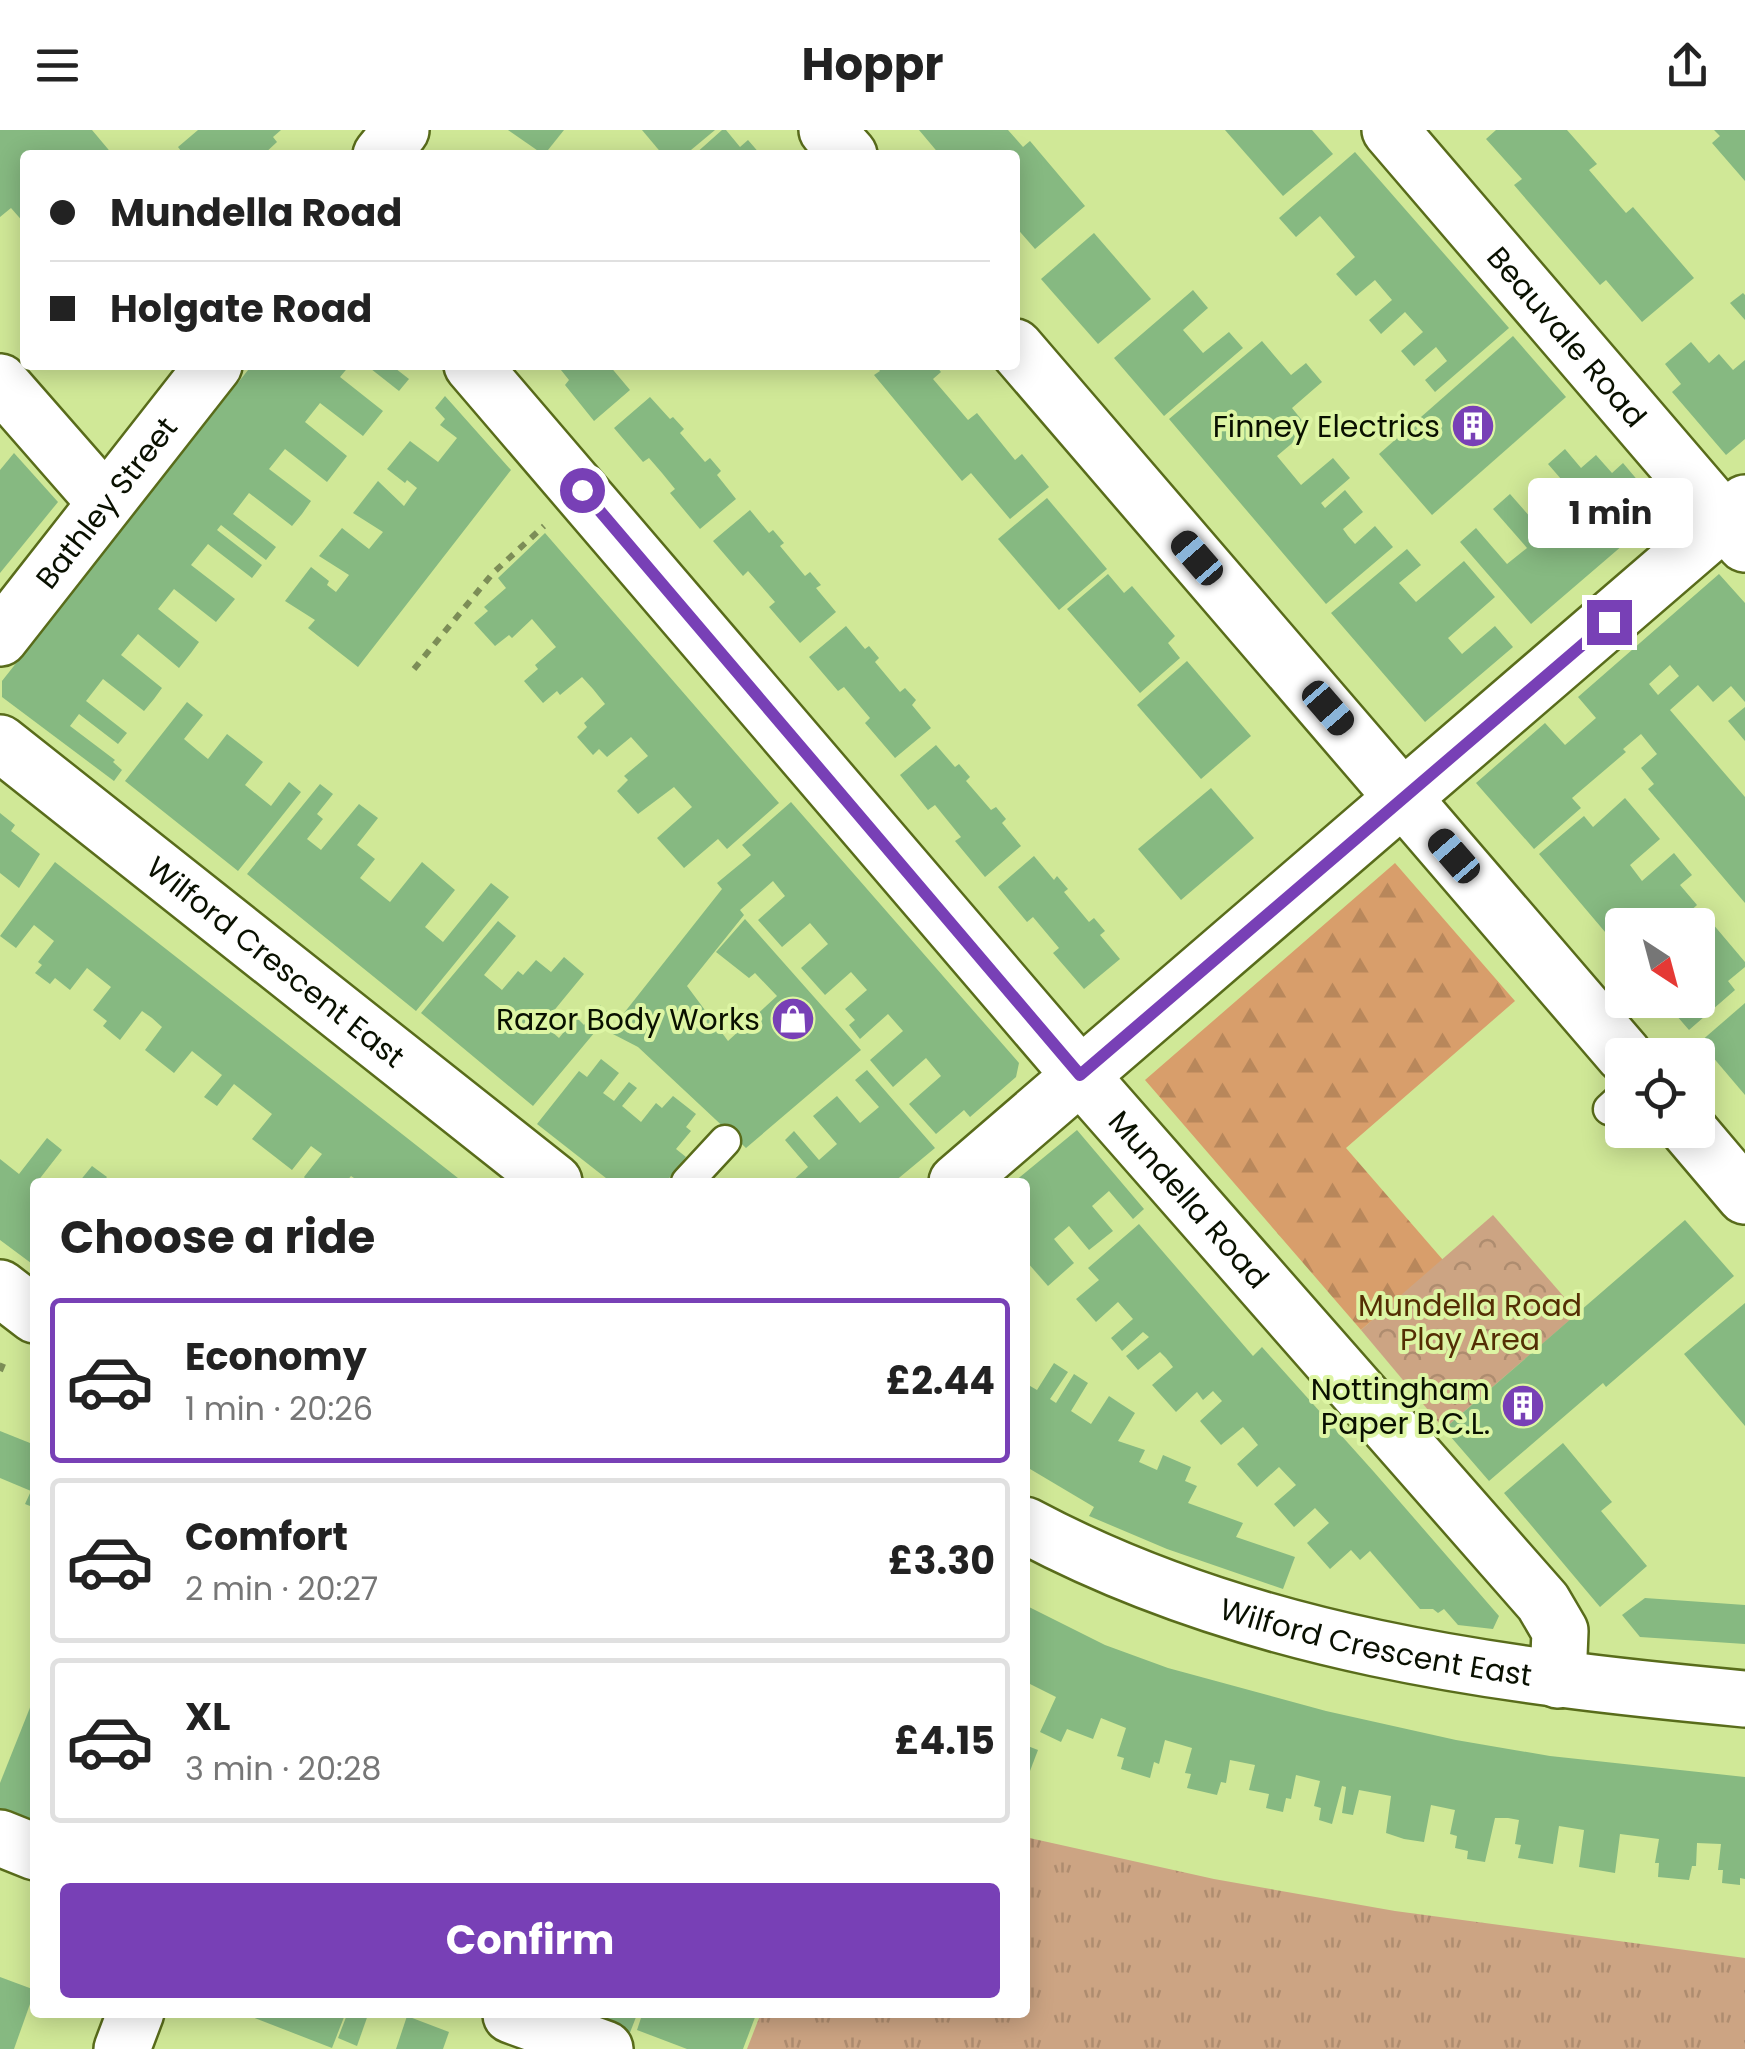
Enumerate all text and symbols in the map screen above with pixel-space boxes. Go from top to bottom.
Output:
text: Hoppr [802,33,943,96]
icon: menu [30,38,85,93]
icon: share [1660,38,1715,93]
text: Mundella Road [110,186,402,239]
street label: Beauvale Road [1477,237,1657,436]
text: Holgate Road [110,282,372,335]
building icon: Finney Electrics [1450,403,1496,449]
place label: Finney Electrics [1213,405,1440,448]
street label: Bathley Street [25,408,187,598]
route start [560,468,605,513]
callout: 1 min [1526,477,1692,547]
text: 1 min [1569,490,1652,535]
car [1166,526,1228,590]
route end [1587,600,1632,645]
car [1297,676,1359,740]
car [1423,824,1485,888]
street label: Wilford Crescent East [138,846,414,1077]
north arrow [1605,908,1715,1018]
map controls [1605,908,1715,1148]
shop icon: Razor Body Works [770,996,816,1042]
place label: Razor Body Works [496,998,760,1041]
button: locate [1605,1038,1715,1148]
street label: Mundella Road [1099,1101,1279,1298]
text: Choose a ride [60,1206,375,1269]
park label: Mundella Road Play Area [1358,1284,1582,1361]
text: Economy [185,1330,367,1383]
icon: car [65,1336,155,1426]
text: £2.44 [886,1354,995,1407]
place label: Nottingham Paper B.C.L. [1311,1368,1490,1445]
building icon: Nottingham Paper B.C.L. [1500,1383,1546,1429]
text: 1 min · 20:26 [185,1386,373,1431]
text: Comfort [185,1510,348,1563]
icon: car [65,1516,155,1606]
text: £3.30 [888,1534,995,1587]
text: 2 min · 20:27 [185,1566,378,1611]
street label: Wilford Crescent East [1215,1587,1535,1696]
text: XL [185,1690,230,1743]
icon: car [65,1696,155,1786]
text: £4.15 [894,1714,995,1767]
text: 3 min · 20:28 [185,1746,381,1791]
button: Confirm [60,1883,1000,1998]

